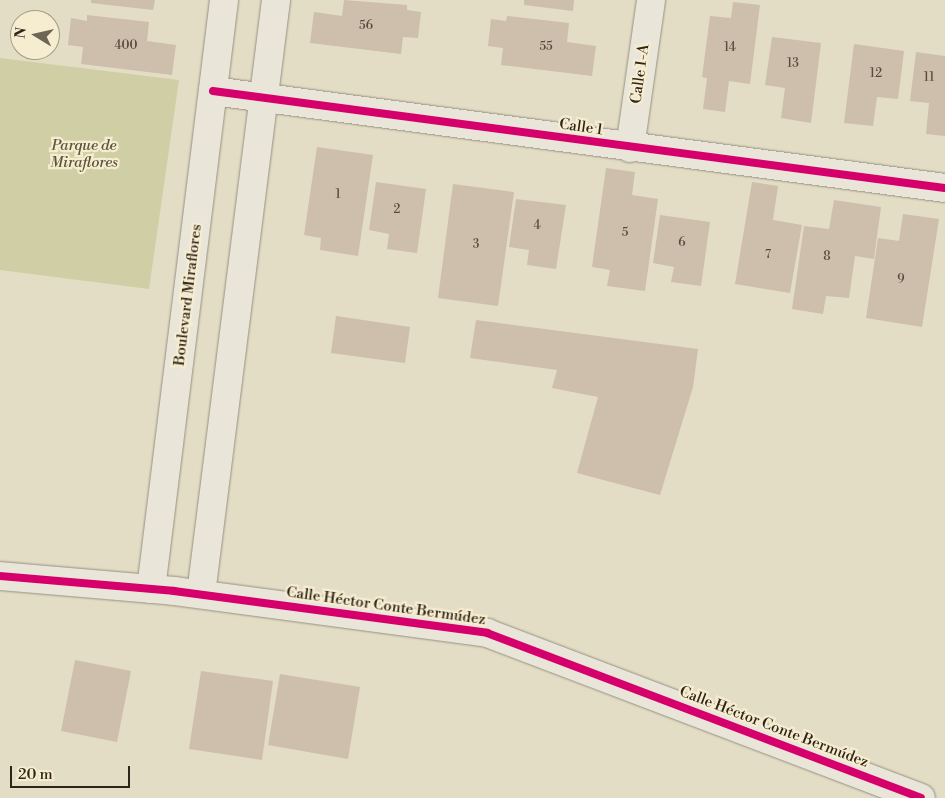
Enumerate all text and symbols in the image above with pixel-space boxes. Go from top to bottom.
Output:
north arrow [10,10,60,60]
house number: 56 [359,19,373,33]
text: N [11,26,31,40]
house number: 400 [114,39,138,53]
house number: 55 [539,40,553,54]
house number: 14 [724,41,736,55]
street label: Calle 1-A [627,43,653,105]
house number: 13 [787,57,799,71]
house number: 12 [870,67,882,81]
house number: 11 [924,71,934,85]
street label: Calle 1 [558,115,604,139]
park label: Parque de Miraflores [50,136,118,171]
house number: 1 [335,188,341,202]
house number: 2 [394,203,400,217]
house number: 4 [533,219,541,233]
street label: Boulevard Miraflores [170,223,206,367]
house number: 5 [622,226,628,240]
house number: 6 [678,236,686,250]
house number: 3 [473,238,479,252]
house number: 7 [765,248,771,262]
house number: 8 [823,250,831,264]
house number: 9 [897,273,905,287]
street label: Calle Héctor Conte Bermúdez [285,583,487,629]
street label: Calle Héctor Conte Bermúdez [677,683,871,771]
scale bar [12,756,132,788]
text: 20 m [18,765,53,784]

